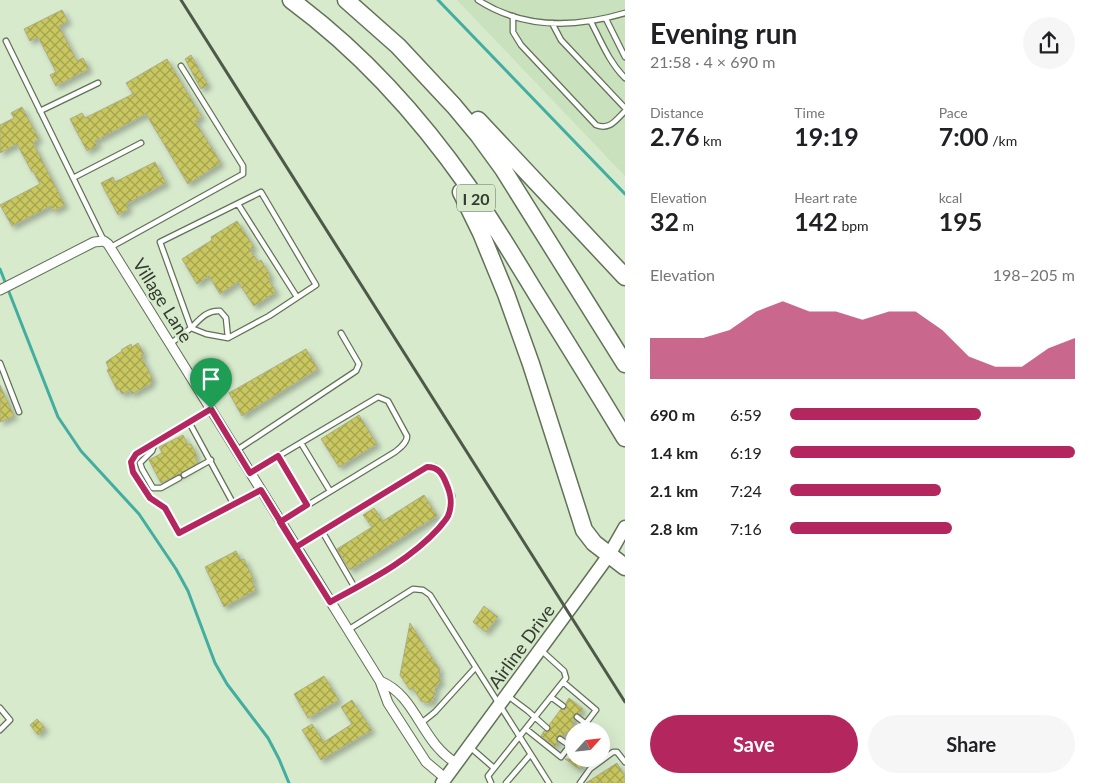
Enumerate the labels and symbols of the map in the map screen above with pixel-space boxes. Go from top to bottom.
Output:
road number: I 20 [457,184,495,212]
street label: Village Lane [128,254,198,346]
pin [190,358,232,409]
street label: Airline Drive [483,600,559,692]
north arrow [565,722,610,768]

